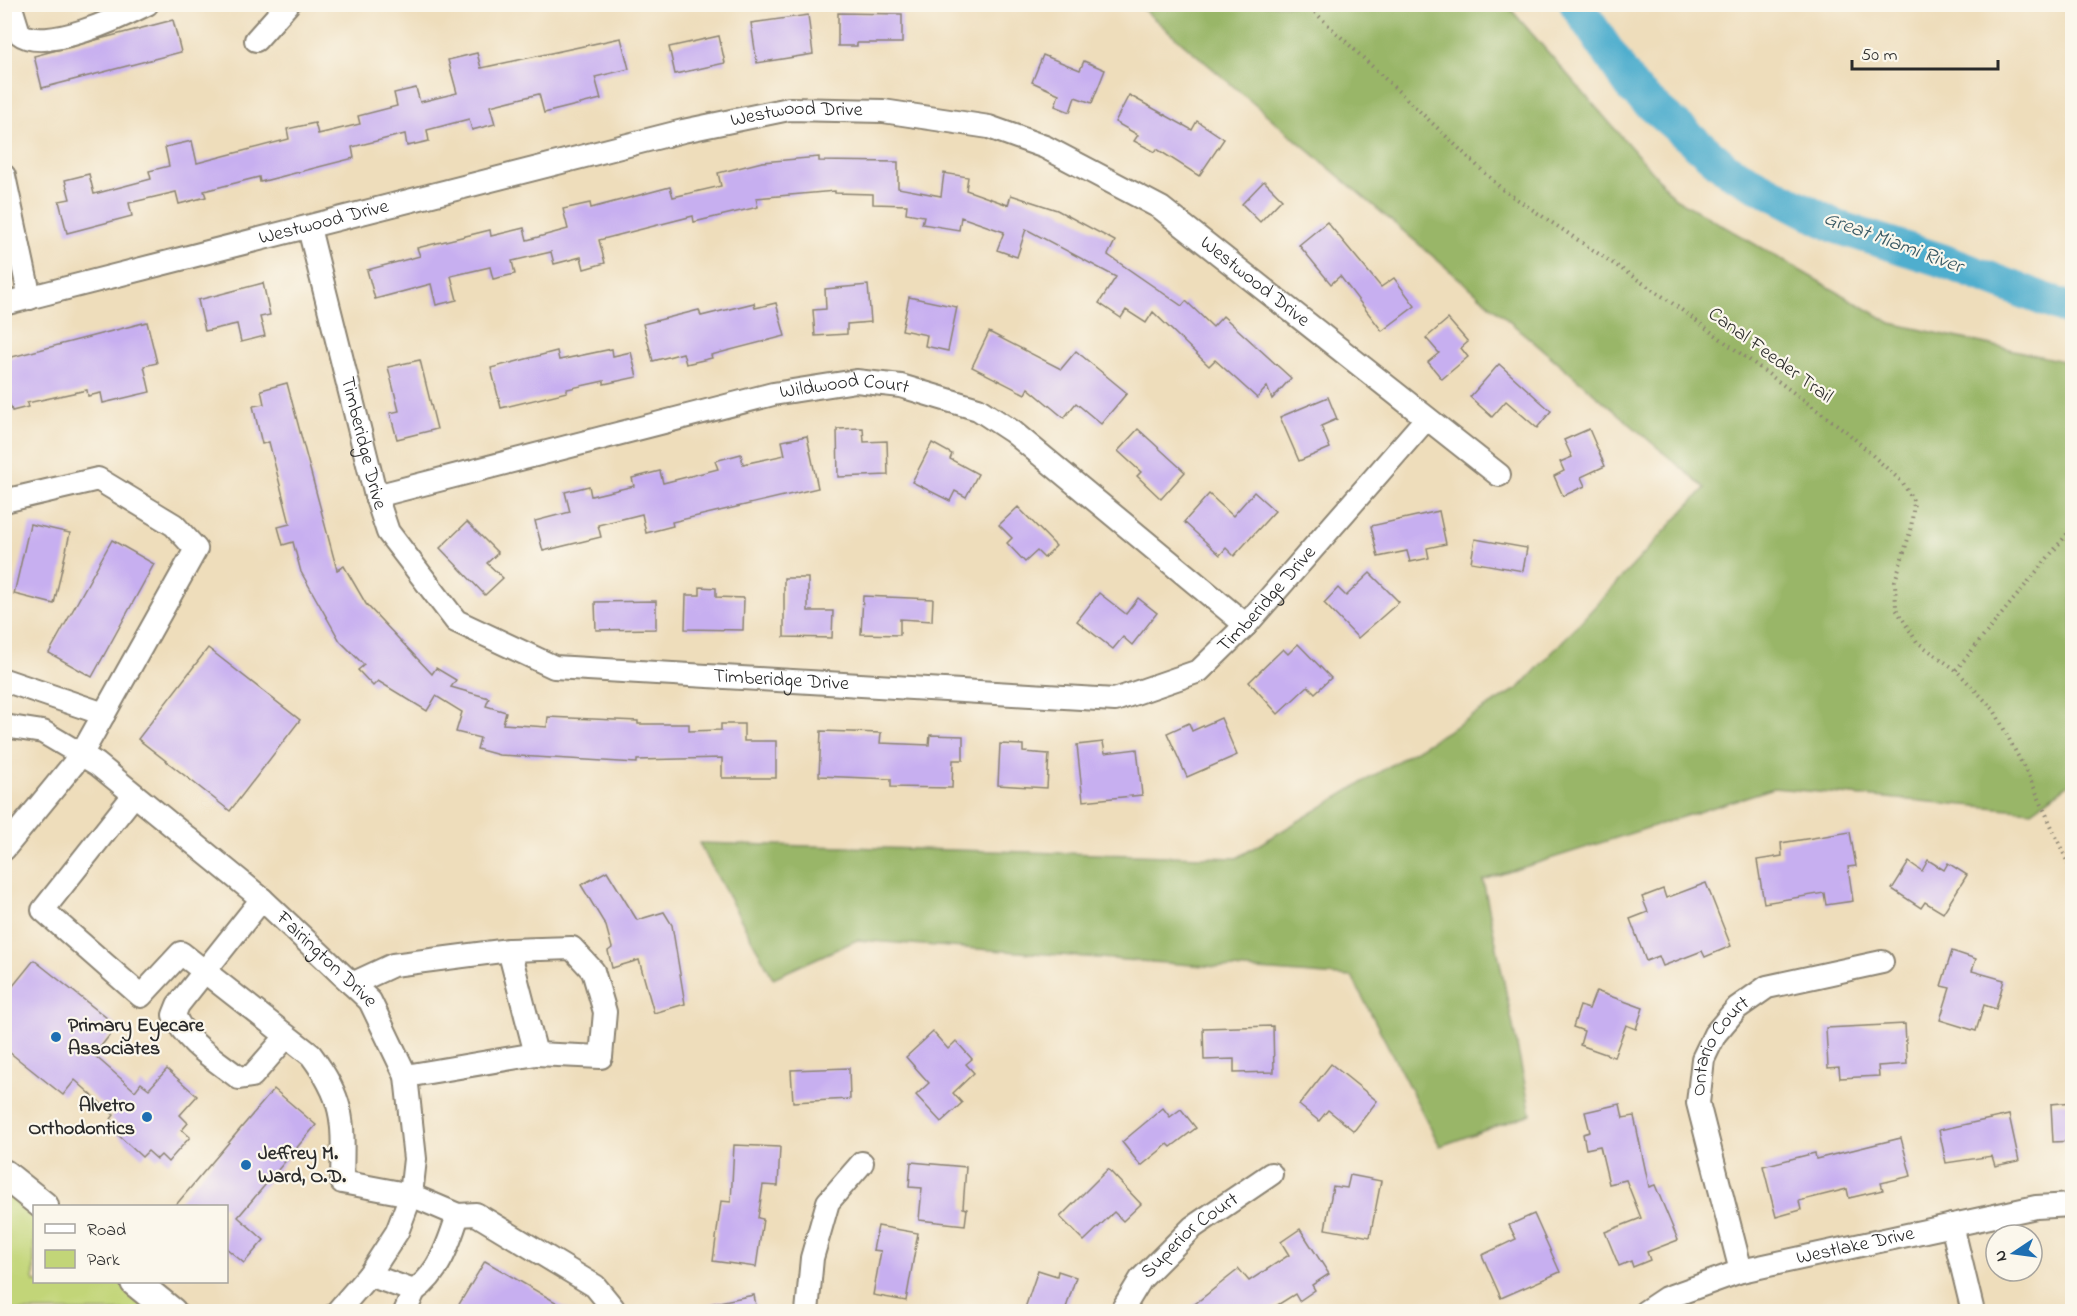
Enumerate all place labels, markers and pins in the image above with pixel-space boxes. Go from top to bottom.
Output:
place label: Primary Eyecare Associates [68,1012,205,1064]
marker: Primary Eyecare Associates [49,1030,63,1044]
place label: Alvetro Orthodontics [28,1092,135,1144]
marker: Alvetro Orthodontics [140,1110,154,1124]
place label: Jeffrey M. Ward, O.D. [258,1140,346,1192]
marker: Jeffrey M. Ward, O.D. [239,1158,253,1172]

